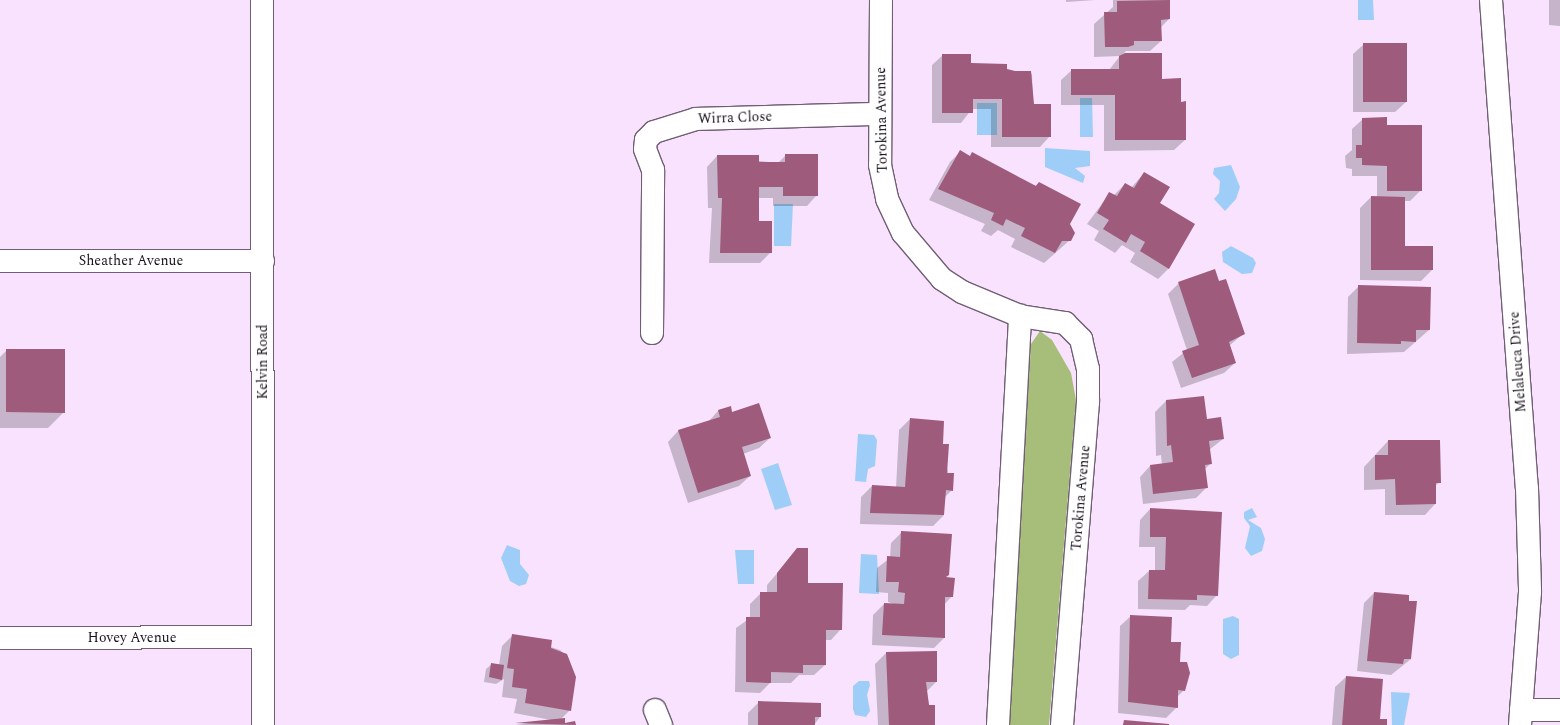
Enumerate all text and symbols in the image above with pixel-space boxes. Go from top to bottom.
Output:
street label: Torokina Avenue [873,67,891,173]
street label: Wirra Close [698,108,772,128]
street label: Sheather Avenue [79,253,183,269]
street label: Melaleuca Drive [1506,311,1530,413]
street label: Kelvin Road [255,325,271,399]
street label: Torokina Avenue [1068,444,1094,552]
street label: Hovey Avenue [88,630,176,646]

